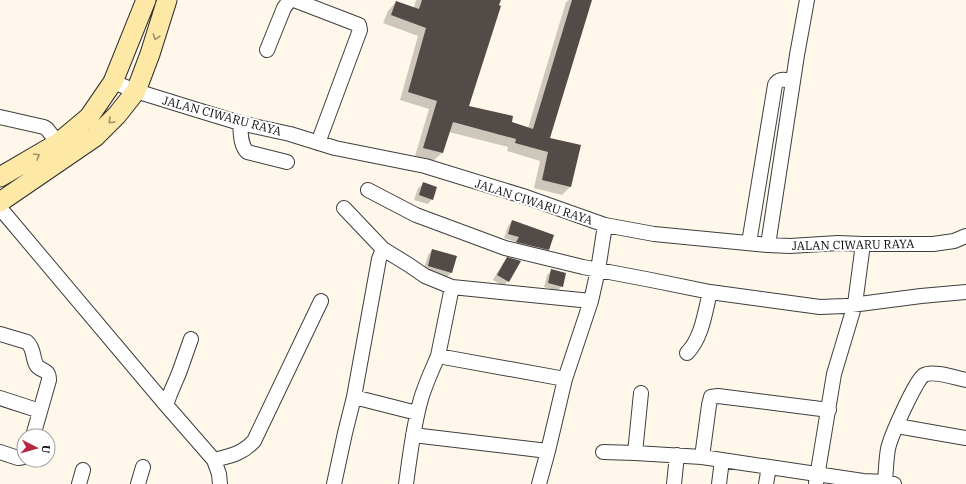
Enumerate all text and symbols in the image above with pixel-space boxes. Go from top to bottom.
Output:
one-way arrow [152,33,160,40]
street label: JALAN CIWARU RAYA [161,92,284,139]
one-way arrow [108,116,116,124]
one-way arrow [33,153,40,160]
street label: JALAN CIWARU RAYA [473,175,596,228]
street label: JALAN CIWARU RAYA [791,236,915,253]
north arrow [16,428,56,468]
text: U [38,444,53,455]

